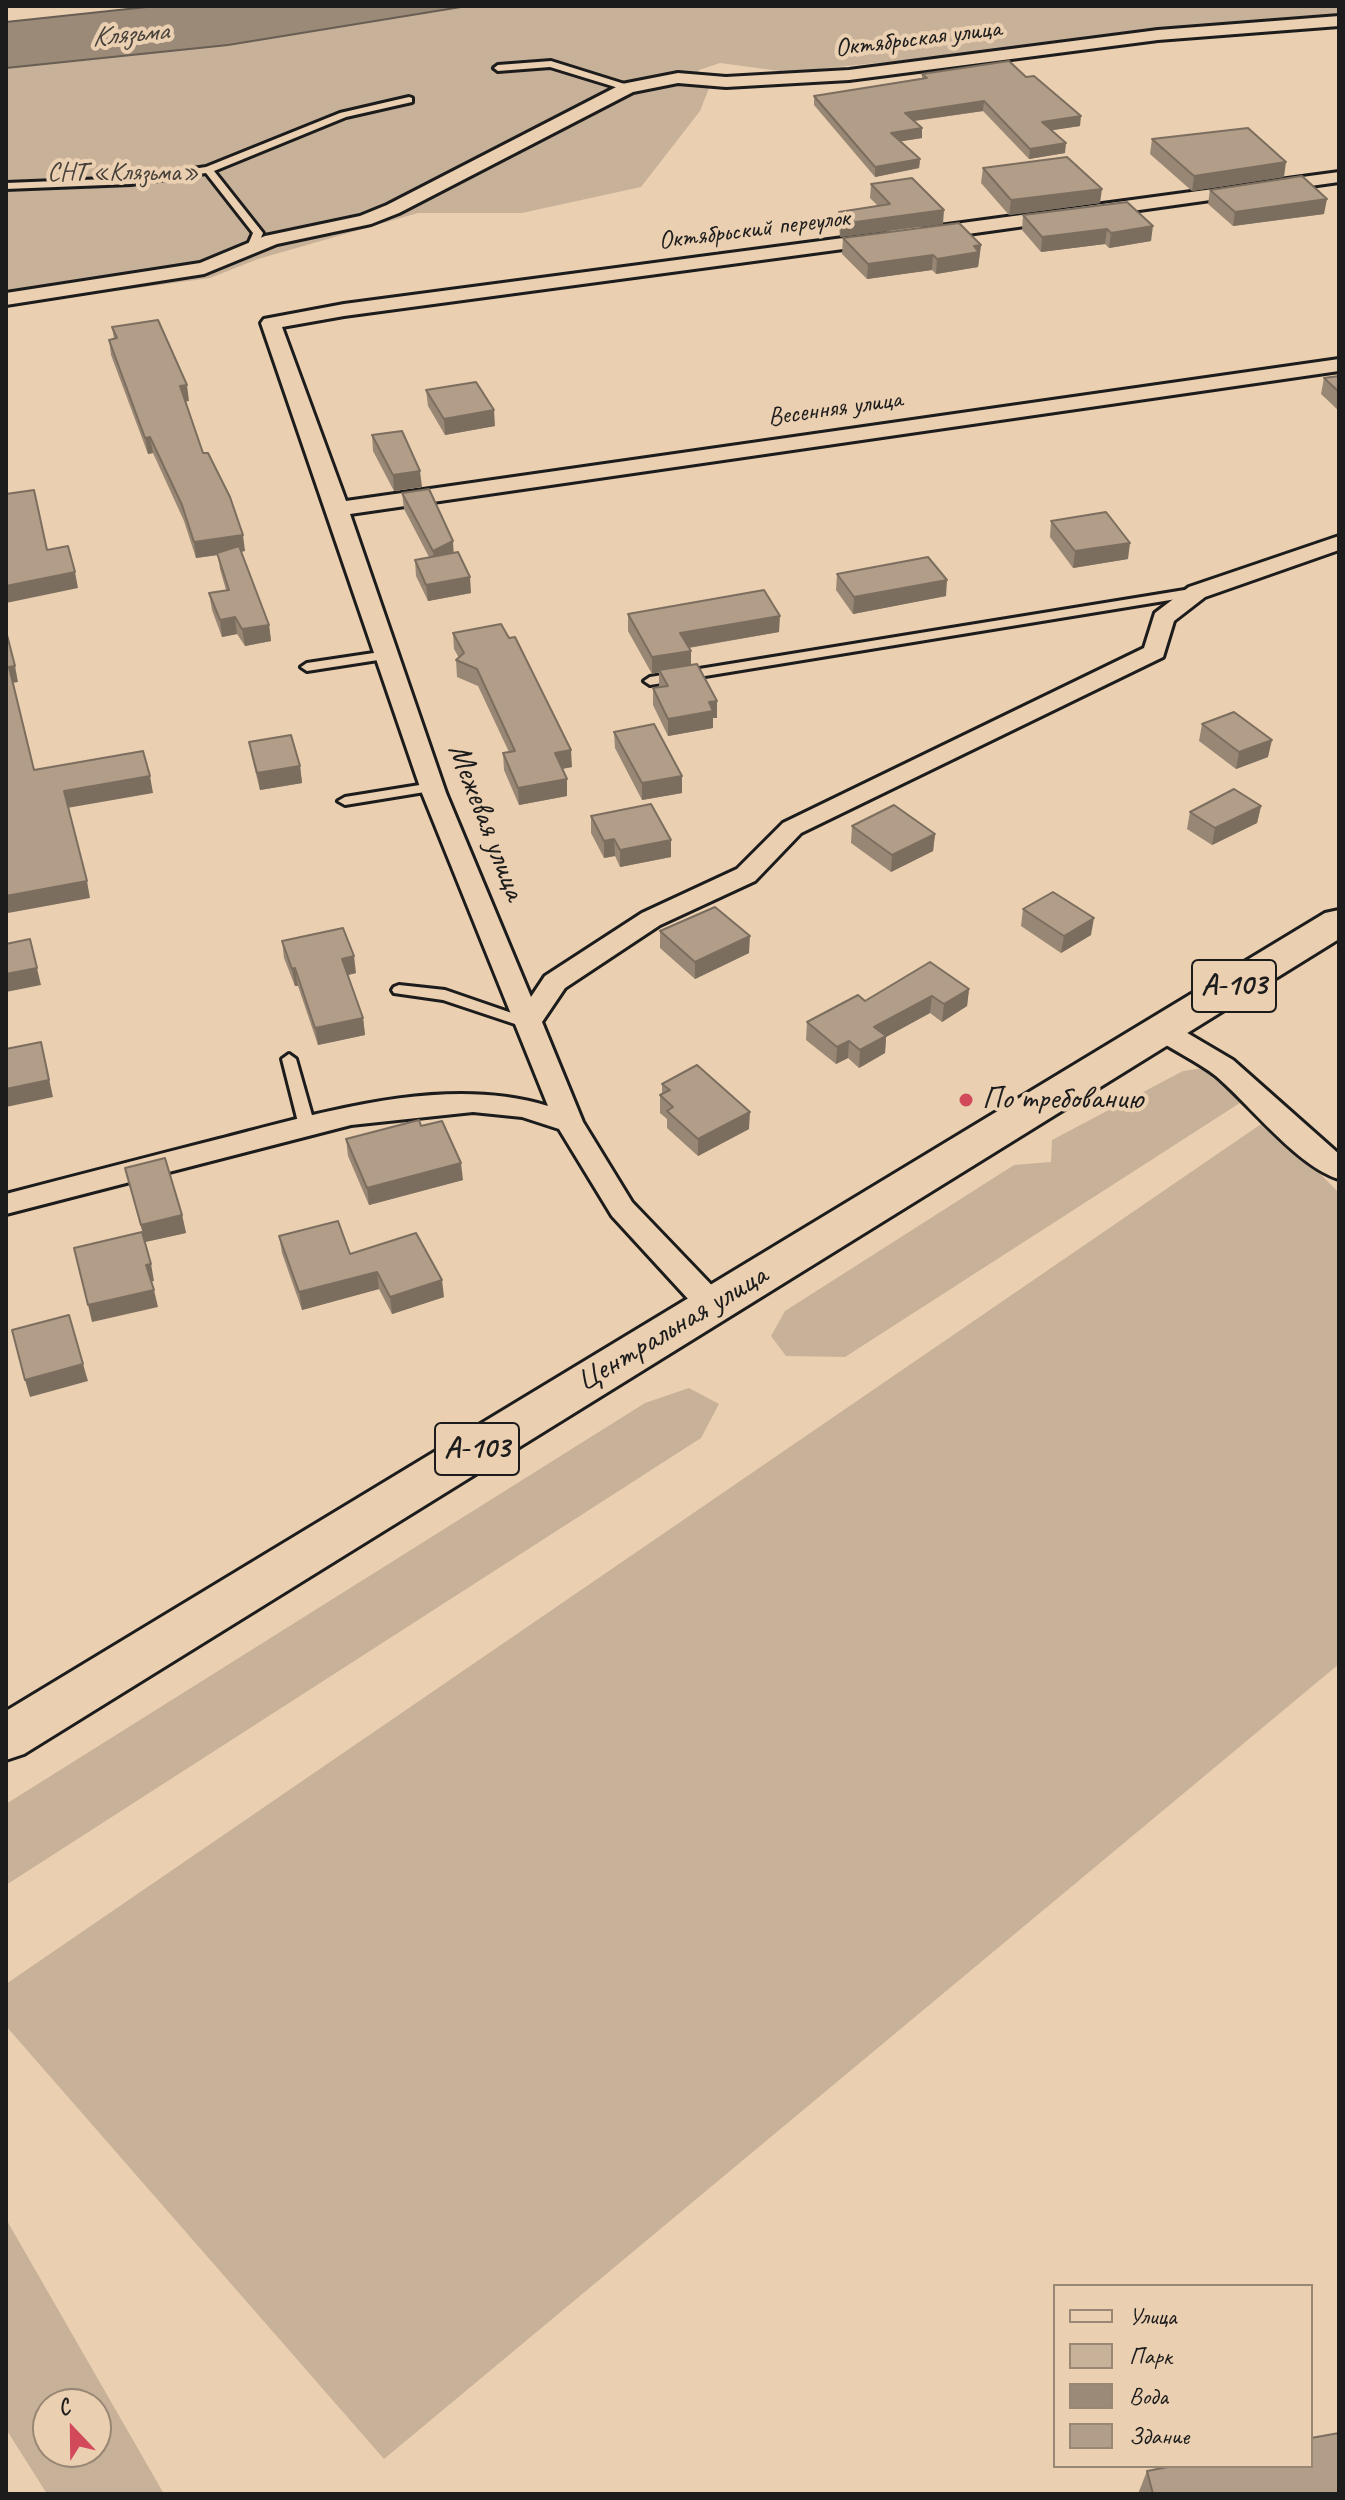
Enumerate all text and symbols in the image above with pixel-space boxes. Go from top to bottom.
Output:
street label: Октябрьская улица [833,13,1003,65]
water label: Клязьма [90,15,170,55]
park label: СНТ «Клязьма» [47,157,199,189]
street label: Октябрьский переулок [657,203,851,257]
street label: Весенняя улица [766,384,904,434]
street label: Межевая улица [439,738,533,906]
road number: А-103 [1192,960,1276,1012]
place label: По требованию [982,1081,1143,1119]
marker: По требованию [957,1091,975,1109]
street label: Центральная улица [570,1257,774,1401]
road number: А-103 [435,1423,519,1475]
legend [1053,2284,1313,2468]
text: Улица [1129,2301,1177,2331]
text: Парк [1129,2341,1172,2371]
text: Вода [1129,2381,1168,2411]
north arrow [32,2388,112,2468]
text: С [54,2393,74,2423]
text: Здание [1129,2421,1189,2451]

